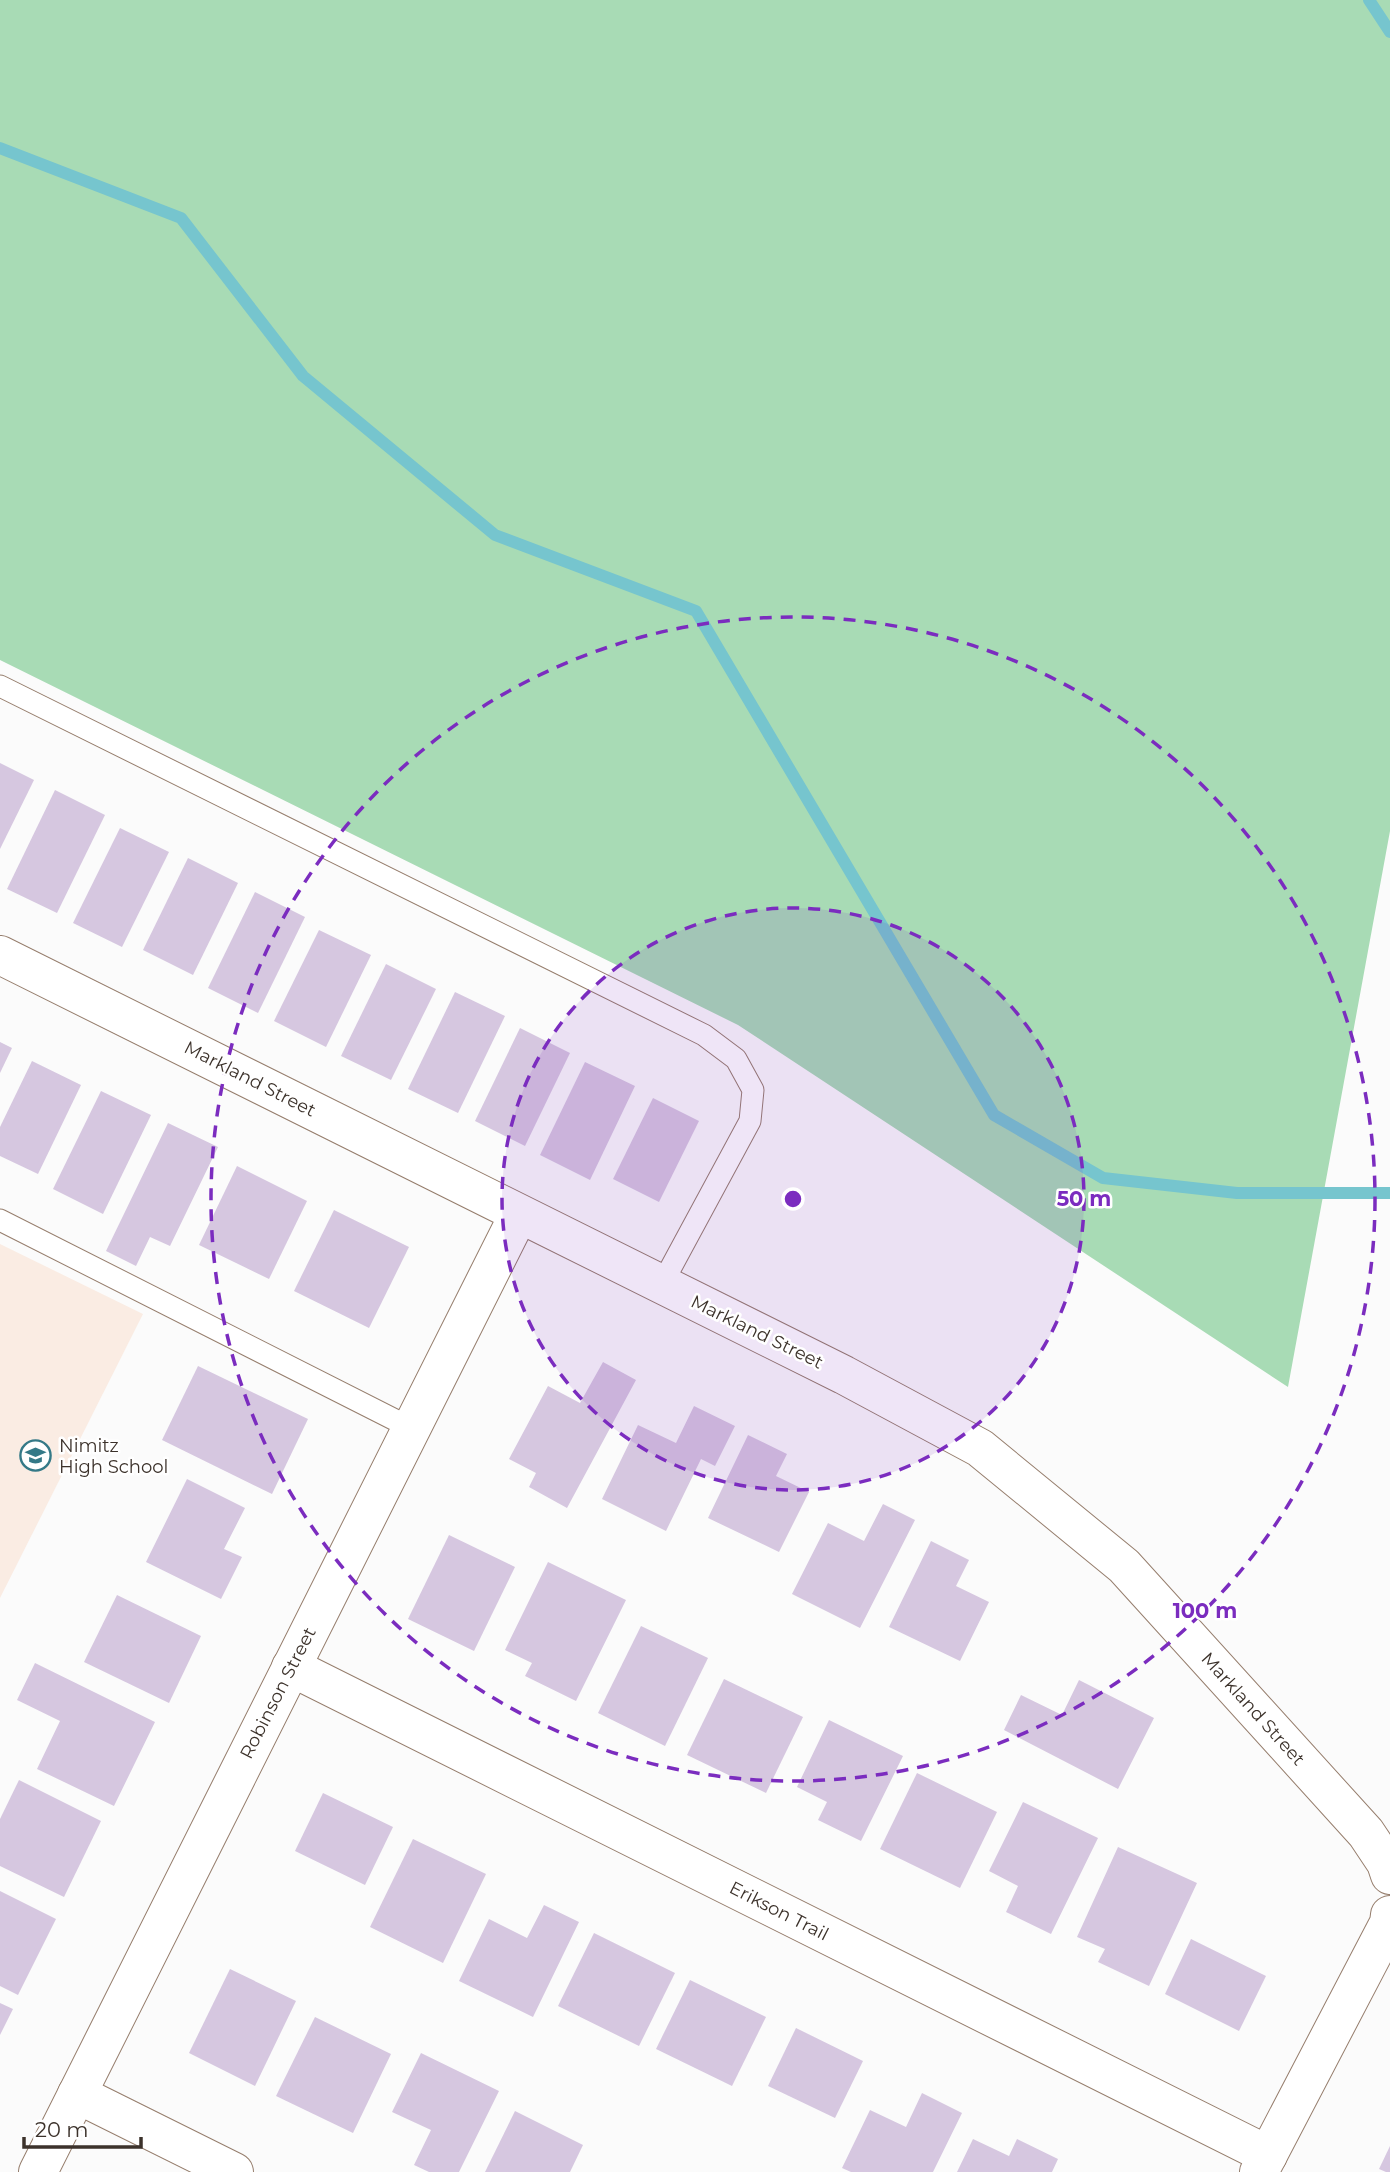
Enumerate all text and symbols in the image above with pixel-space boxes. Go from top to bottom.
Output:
street label: Markland Street [181,1036,319,1122]
text: 50 m [1057,1186,1111,1211]
centre of rings [781,1187,805,1211]
street label: Markland Street [687,1290,827,1374]
place label: Nimitz High School [59,1435,168,1478]
school or university icon: Nimitz High School [19,1439,53,1473]
text: 100 m [1173,1598,1237,1623]
street label: Robinson Street [235,1623,321,1763]
street label: Markland Street [1196,1648,1310,1770]
street label: Erikson Trail [726,1877,832,1945]
scale bar [24,2106,142,2150]
text: 20 m [35,2117,89,2142]

